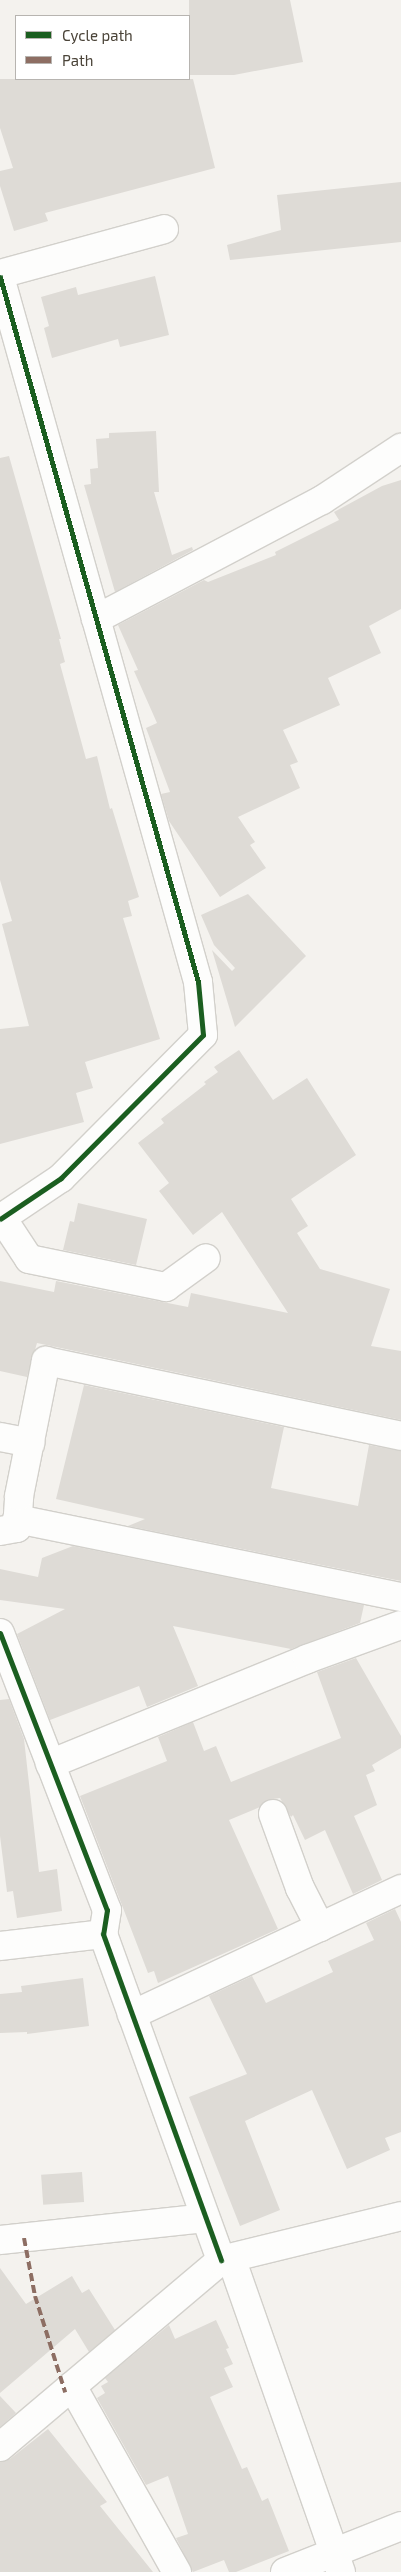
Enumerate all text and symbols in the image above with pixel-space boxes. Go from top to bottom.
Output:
legend [15,15,190,80]
text: Cycle path [62,26,133,44]
text: Path [62,51,93,69]

